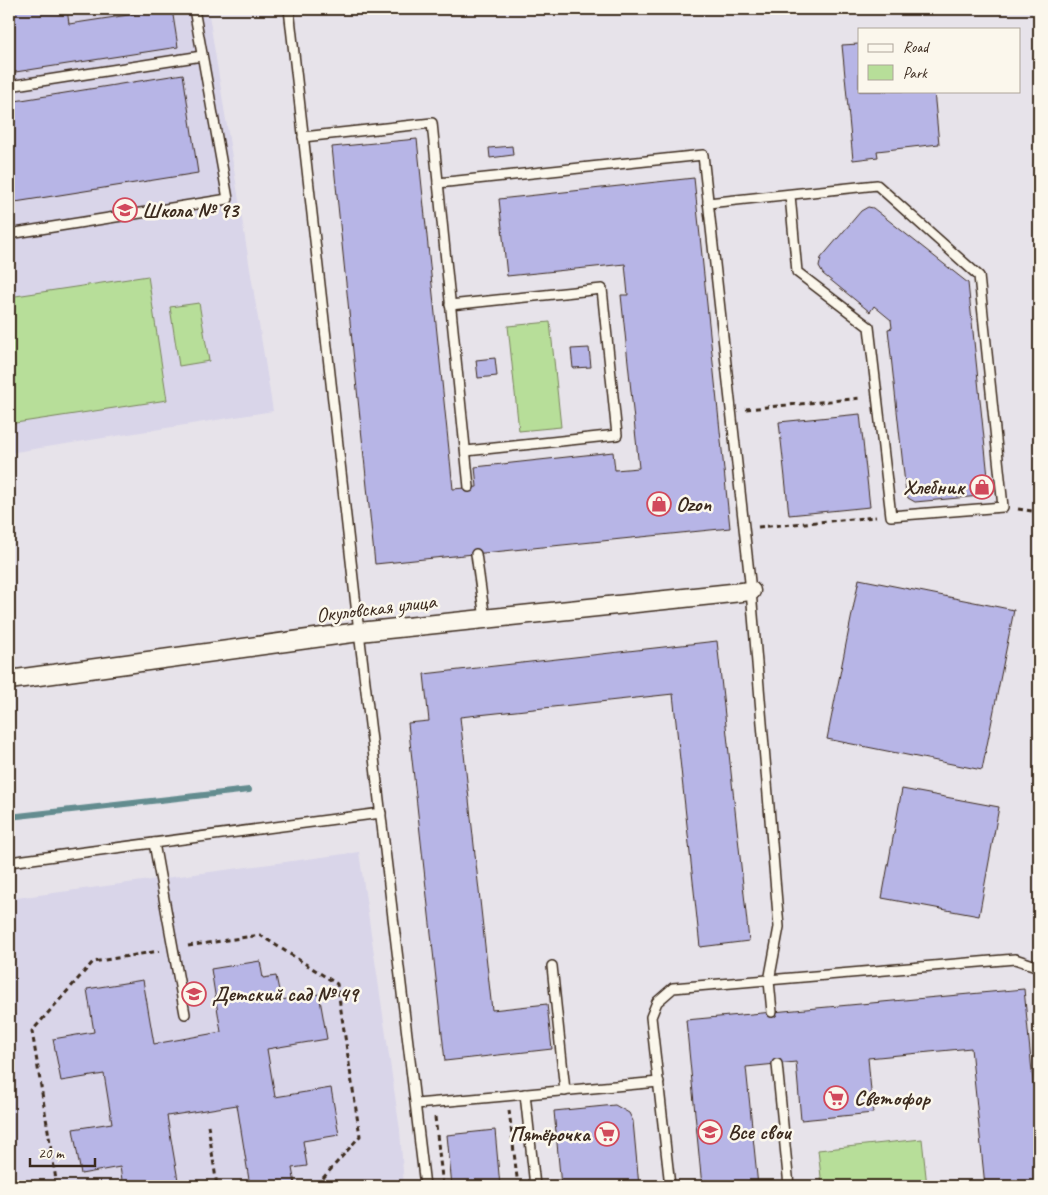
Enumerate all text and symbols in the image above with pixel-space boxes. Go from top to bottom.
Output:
legend [858,28,1020,92]
text: Road [903,38,930,57]
text: Park [903,64,928,83]
school or university icon: Школа № 93 [112,197,138,223]
place label: Школа № 93 [142,197,241,223]
place label: Хлебник [903,474,967,500]
shop icon: Хлебник [969,474,995,500]
shop icon: Ozon [646,491,672,517]
place label: Ozon [676,491,711,517]
street label: Окуловская улица [315,588,439,628]
school or university icon: Детский сад № 49 [181,981,207,1007]
place label: Детский сад № 49 [212,981,361,1007]
supermarket icon: Светофор [823,1085,849,1111]
place label: Светофор [854,1085,932,1111]
school or university icon: Все свои [697,1119,723,1145]
place label: Все свои [728,1119,792,1145]
place label: Пятёрочка [510,1121,592,1147]
supermarket icon: Пятёрочка [594,1121,620,1147]
scale bar [30,1135,95,1167]
text: 20 m [38,1144,65,1163]

